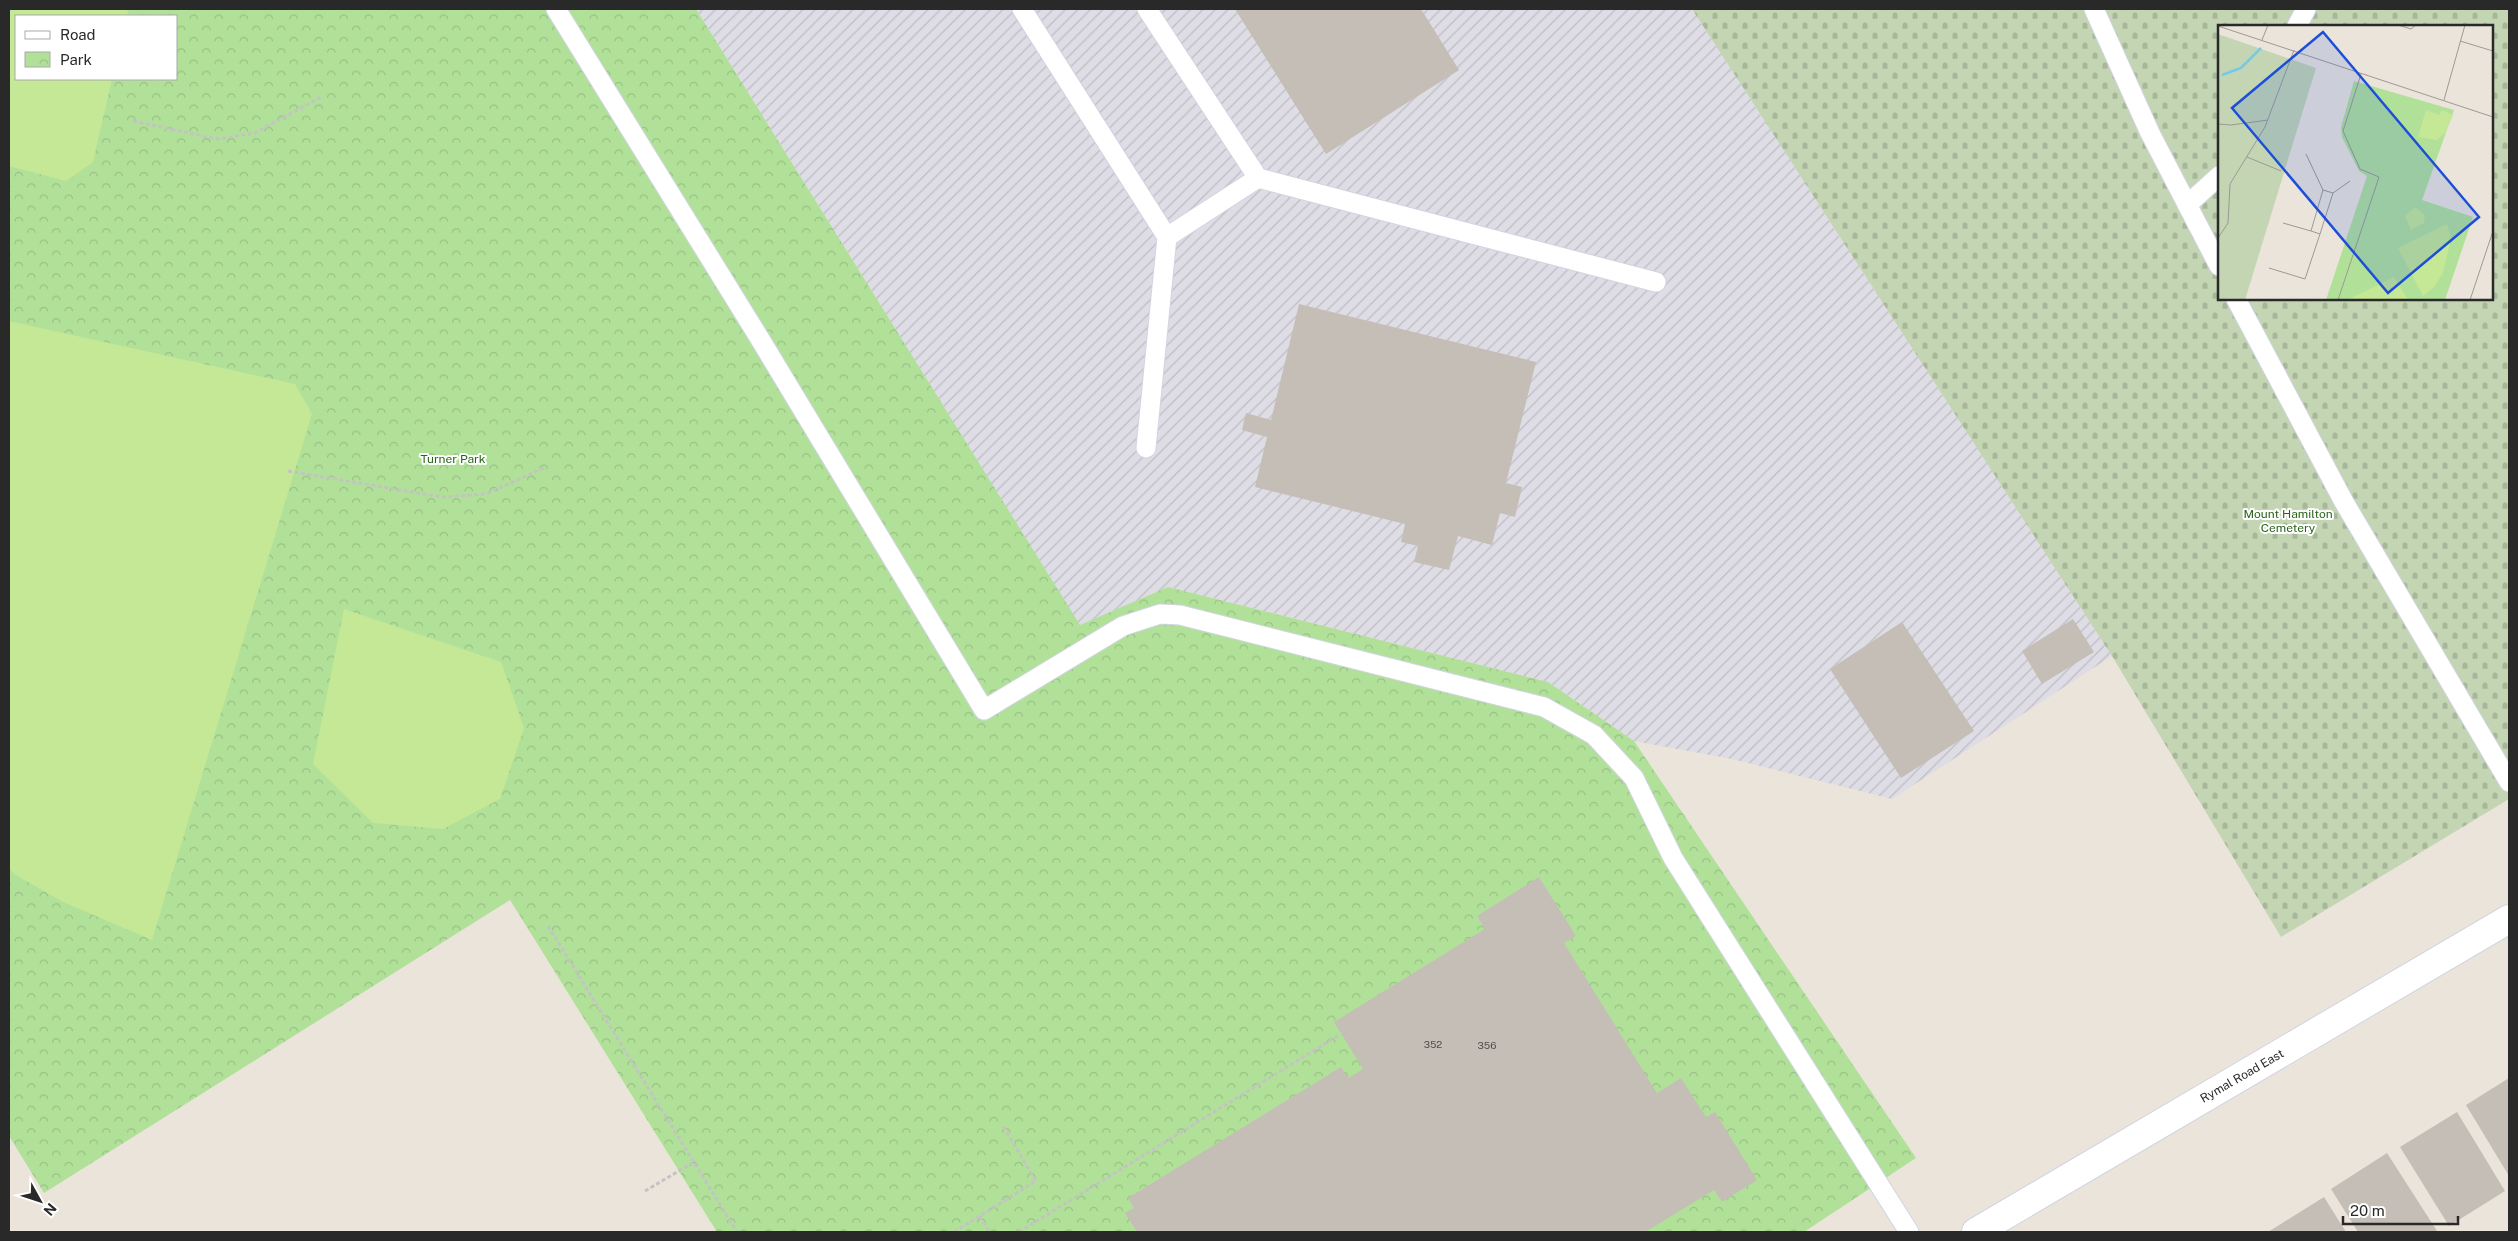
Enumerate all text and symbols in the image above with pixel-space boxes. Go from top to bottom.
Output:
legend [15,15,178,80]
inset map [2218,25,2493,300]
text: Road [60,26,96,43]
text: Park [60,51,92,68]
park label: Turner Park [420,452,486,466]
park label: Mount Hamilton Cemetery [2243,507,2333,535]
house number: 352 [1424,1038,1442,1050]
house number: 356 [1478,1039,1496,1051]
street label: Rymal Road East [2198,1046,2286,1106]
north arrow [15,1176,65,1226]
scale bar [2343,1194,2458,1226]
text: N [40,1200,60,1219]
text: 20 m [2350,1202,2385,1219]

